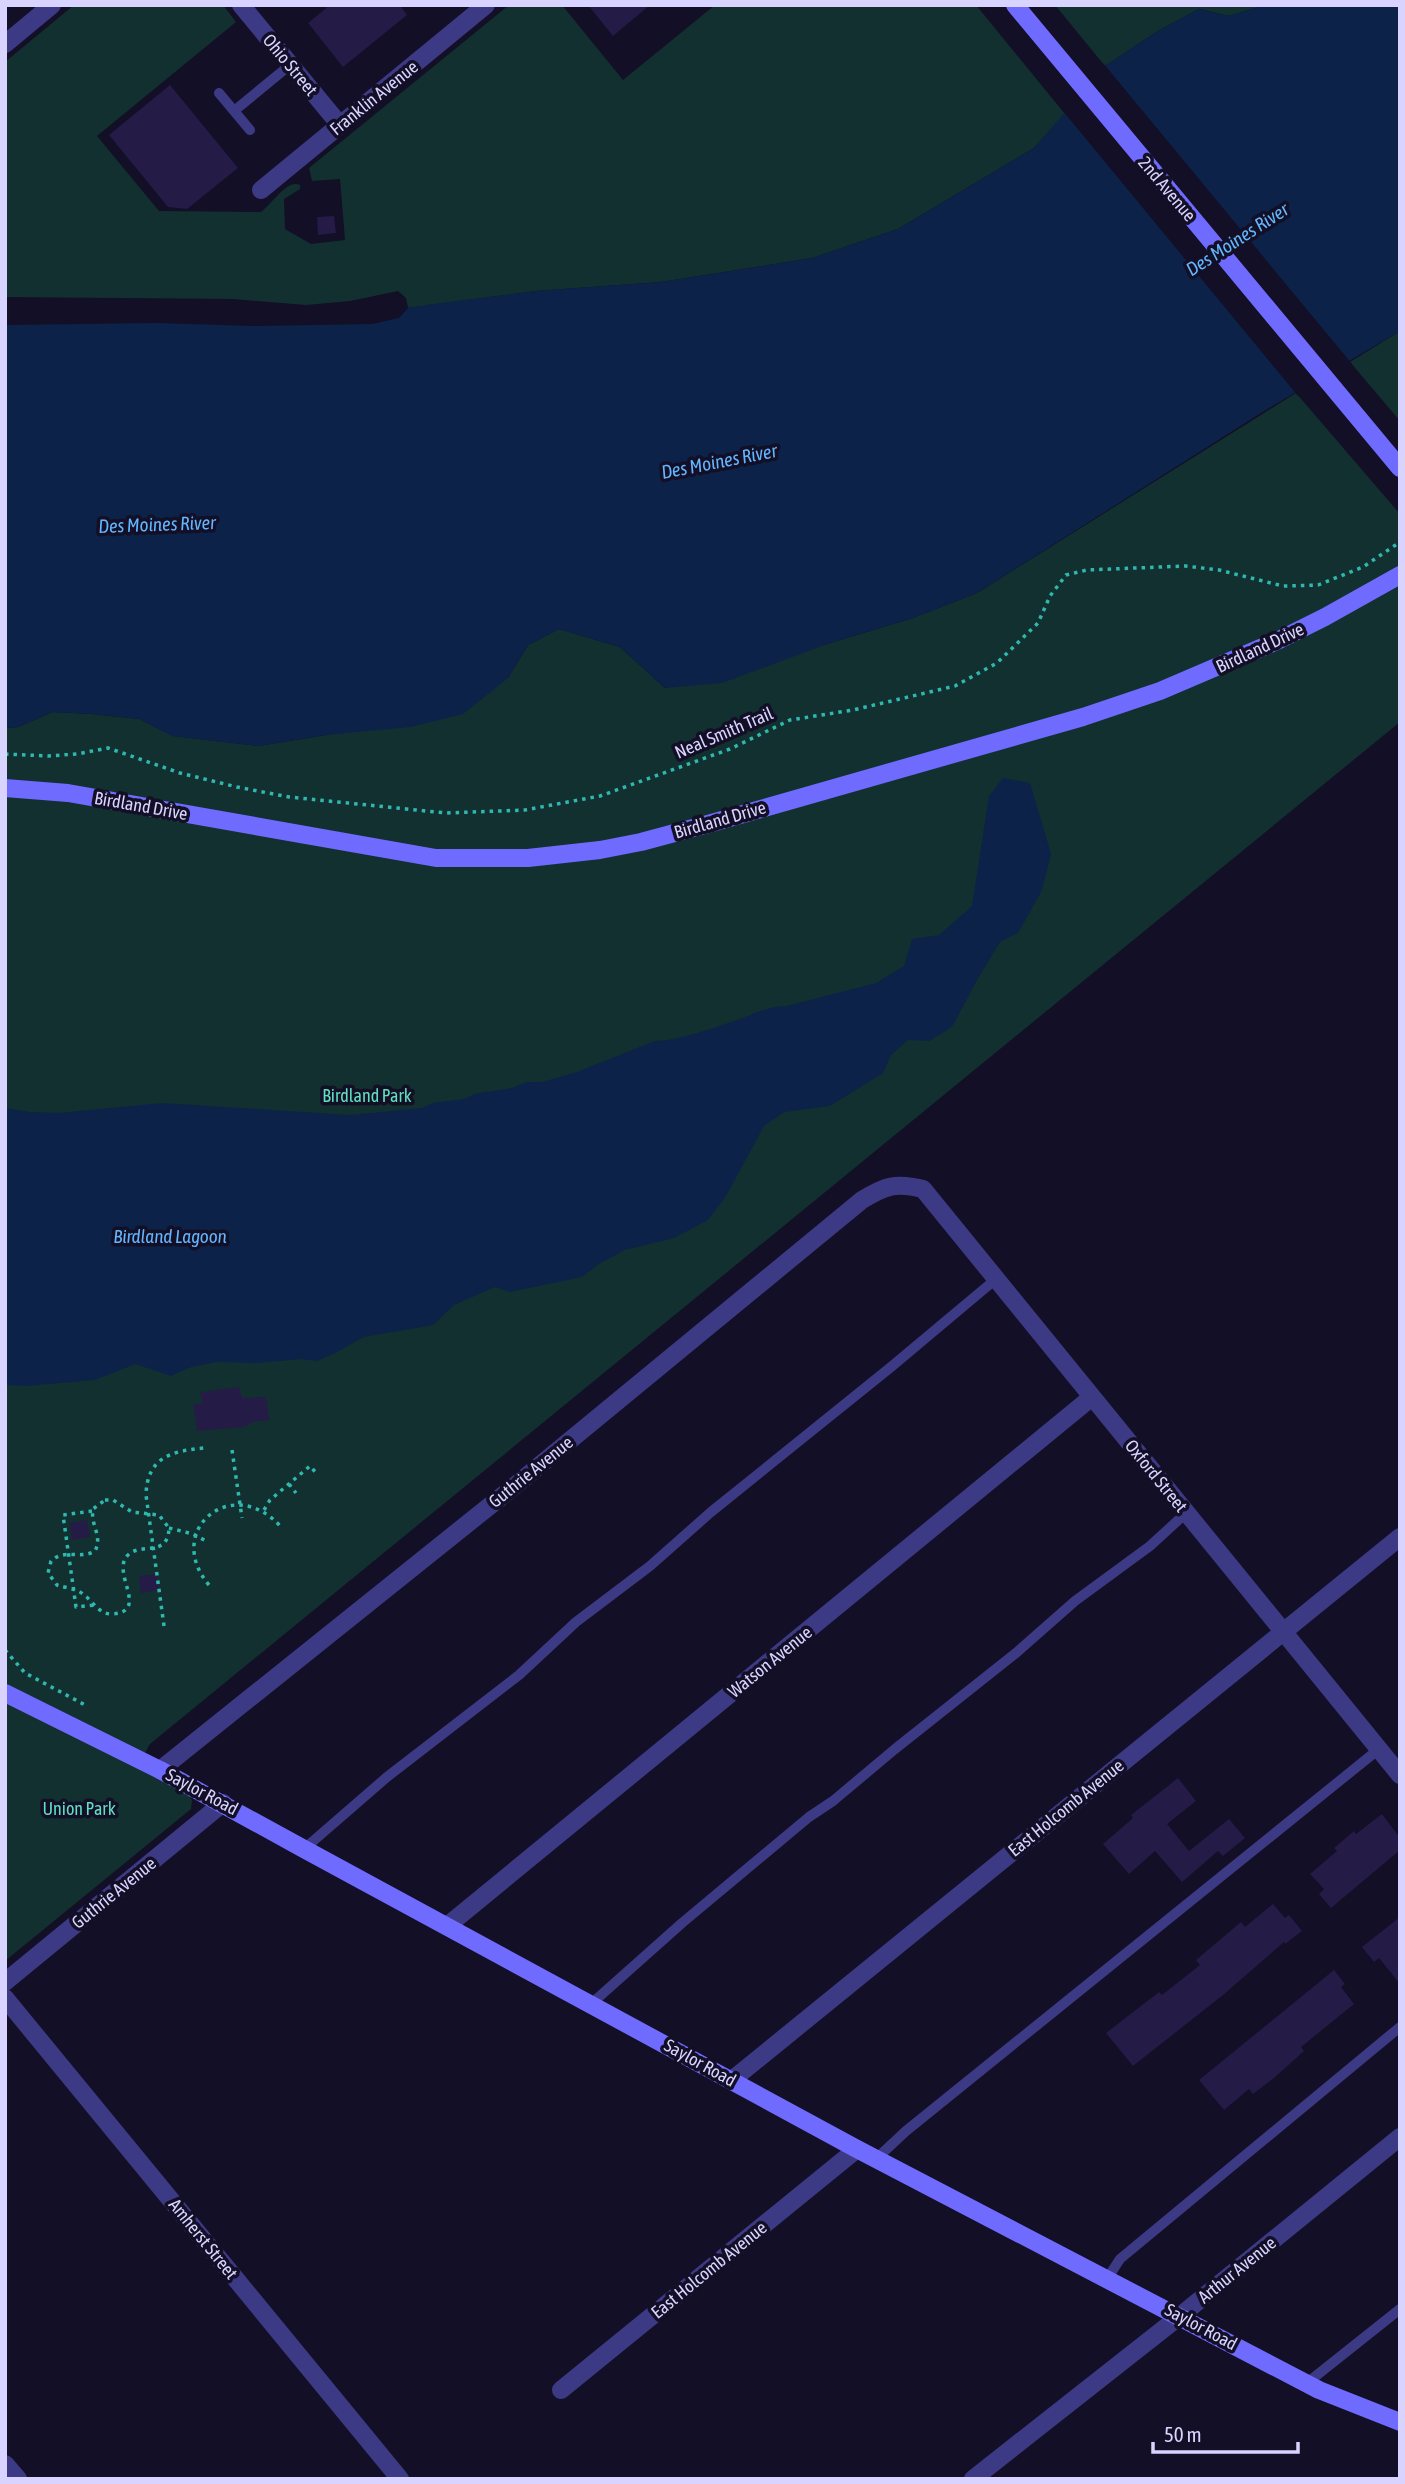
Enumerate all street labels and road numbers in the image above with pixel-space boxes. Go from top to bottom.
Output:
street label: Ohio Street [259,30,322,100]
street label: Franklin Avenue [326,56,422,139]
street label: 2nd Avenue [1134,152,1201,225]
street label: Birdland Drive [1213,618,1307,677]
street label: Neal Smith Trail [672,702,776,763]
street label: Birdland Drive [93,787,189,824]
street label: Birdland Drive [672,796,768,843]
street label: Guthrie Avenue [484,1431,577,1512]
street label: Oxford Street [1121,1435,1192,1516]
street label: Watson Avenue [723,1621,816,1702]
street label: East Holcomb Avenue [1004,1755,1128,1861]
street label: Saylor Road [163,1764,242,1819]
street label: Guthrie Avenue [67,1852,160,1933]
street label: Saylor Road [661,2034,740,2091]
street label: Amherst Street [165,2194,242,2283]
street label: East Holcomb Avenue [647,2217,771,2323]
street label: Arthur Avenue [1193,2232,1280,2307]
street label: Saylor Road [1162,2299,1241,2354]

